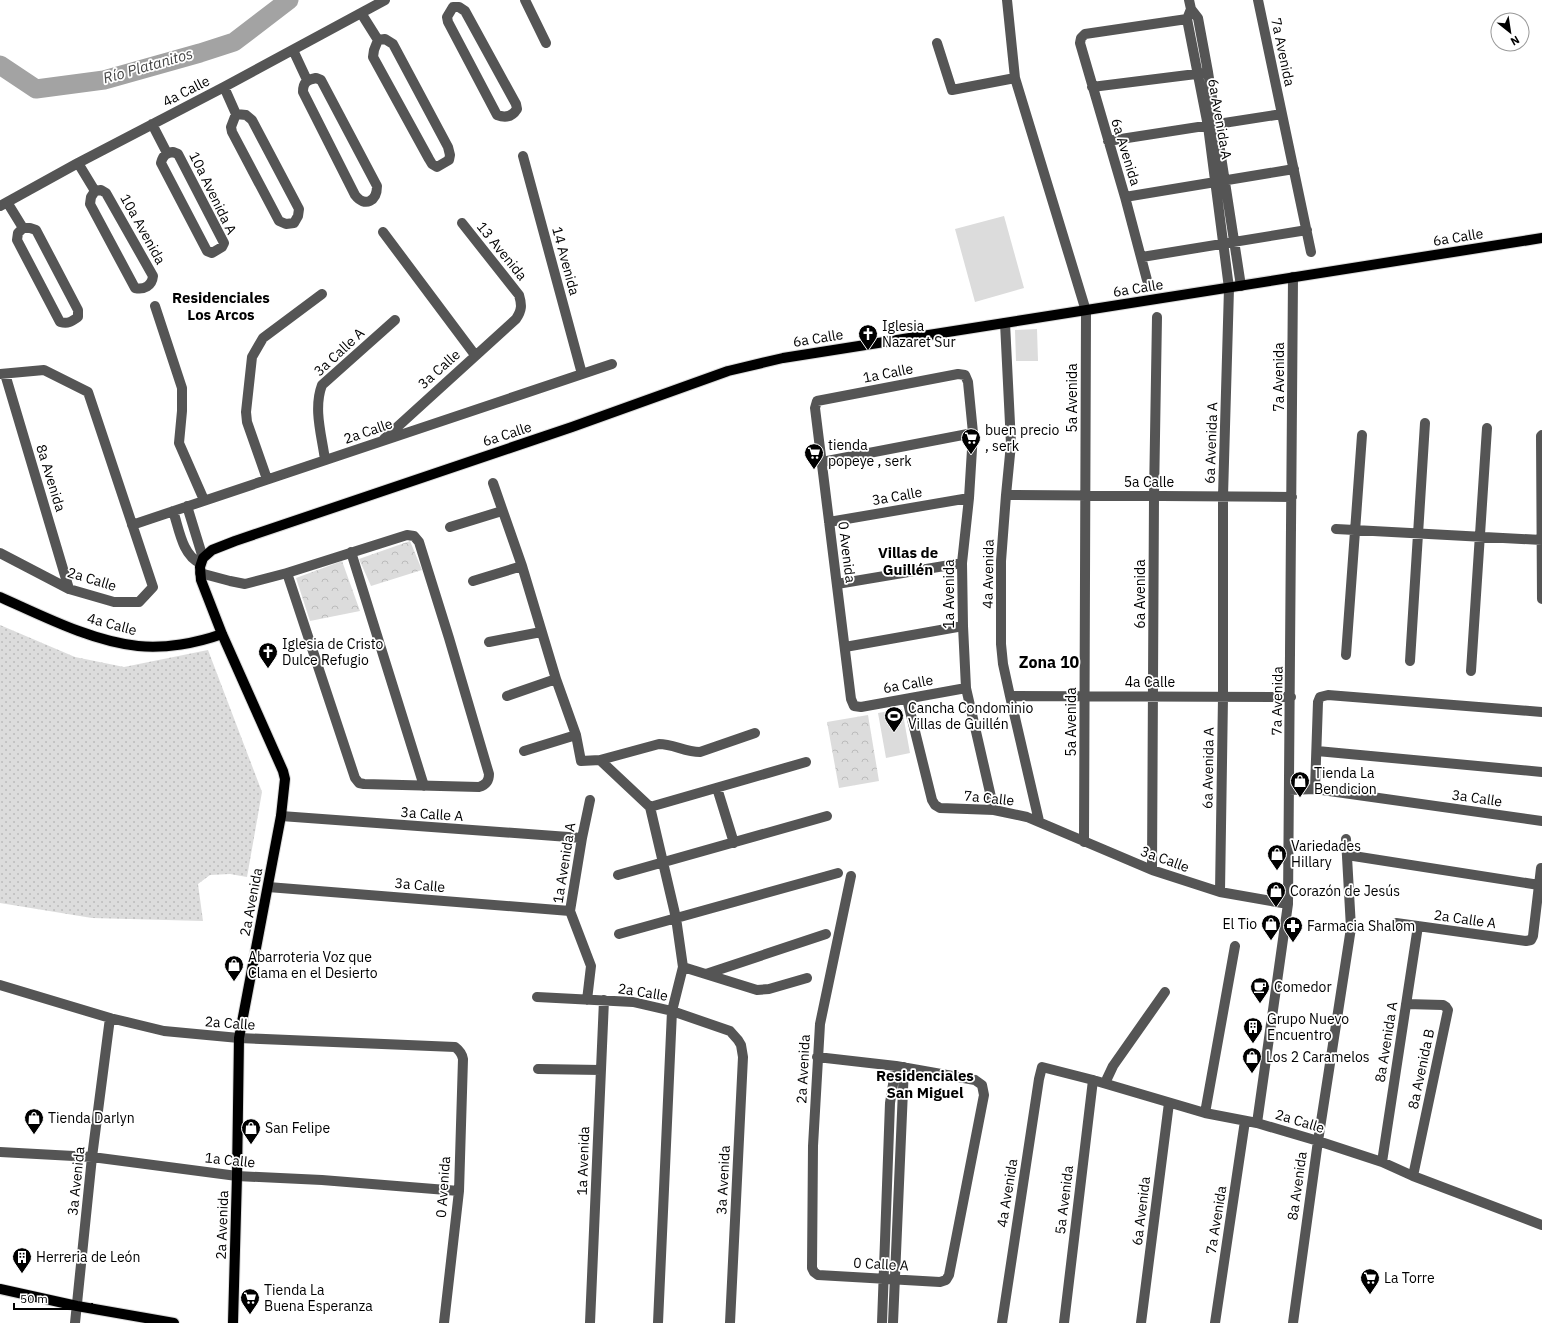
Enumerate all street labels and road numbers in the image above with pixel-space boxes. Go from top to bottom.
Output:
street label: 7a Avenida [1267,16,1299,88]
street label: 4a Calle [159,71,213,111]
street label: 6a Avenida A [1204,77,1236,161]
street label: 6a Avenida [1107,116,1145,188]
street label: 10a Avenida A [185,149,241,237]
street label: 10a Avenida [116,191,170,268]
street label: 13 Avenida [473,218,531,284]
street label: 6a Calle [1432,224,1485,250]
street label: 14 Avenida [548,225,584,298]
street label: 6a Calle [1112,275,1165,301]
street label: 3a Calle A [310,324,368,380]
street label: 6a Calle [792,325,845,351]
street label: 7a Avenida [1270,342,1288,412]
street label: 3a Calle [414,345,464,393]
street label: 1a Calle [861,359,915,387]
street label: 5a Avenida [1063,363,1081,433]
street label: 6a Avenida A [1201,402,1221,484]
street label: 2a Calle [341,414,395,448]
street label: 6a Calle [480,418,534,450]
street label: 8a Avenida [32,442,70,514]
street label: 5a Calle [1124,473,1175,491]
street label: 3a Calle [871,483,924,509]
street label: 0 Avenida [834,520,860,584]
street label: 4a Avenida [978,539,998,609]
street label: 1a Avenida [940,559,958,629]
street label: 6a Avenida [1131,559,1149,629]
street label: 2a Calle [65,563,119,595]
street label: 4a Calle [85,609,139,639]
street label: 7a Avenida [1267,666,1287,736]
street label: 6a Calle [882,671,935,697]
street label: 4a Calle [1125,673,1176,691]
street label: 5a Avenida [1062,687,1080,757]
street label: 6a Avenida A [1198,727,1218,809]
street label: 7a Calle [963,786,1015,810]
street label: 3a Calle [1451,786,1504,810]
street label: 3a Calle A [400,803,464,825]
street label: 1a Avenida A [549,821,579,905]
street label: 3a Calle [1138,842,1192,876]
street label: 2a Avenida [236,866,267,938]
street label: 3a Calle [394,874,446,896]
street label: 2a Calle A [1433,906,1497,932]
street label: 2a Calle [617,979,670,1005]
street label: 8a Avenida A [1371,1000,1401,1084]
street label: 2a Calle [204,1012,256,1034]
street label: 8a Avenida B [1404,1027,1438,1111]
street label: 2a Avenida [792,1033,814,1104]
street label: 2a Calle [1273,1105,1327,1137]
street label: 1a Avenida [573,1125,593,1196]
street label: 3a Avenida [712,1144,734,1215]
street label: 3a Avenida [63,1145,89,1216]
street label: 1a Calle [204,1148,256,1172]
street label: 8a Avenida [1283,1150,1311,1222]
street label: 0 Avenida [432,1155,454,1219]
street label: 4a Avenida [993,1157,1021,1229]
street label: 5a Avenida [1051,1164,1077,1236]
street label: 6a Avenida [1128,1175,1154,1247]
street label: 7a Avenida [1202,1184,1230,1256]
street label: 2a Avenida [212,1189,232,1260]
street label: 0 Calle A [853,1254,909,1274]

